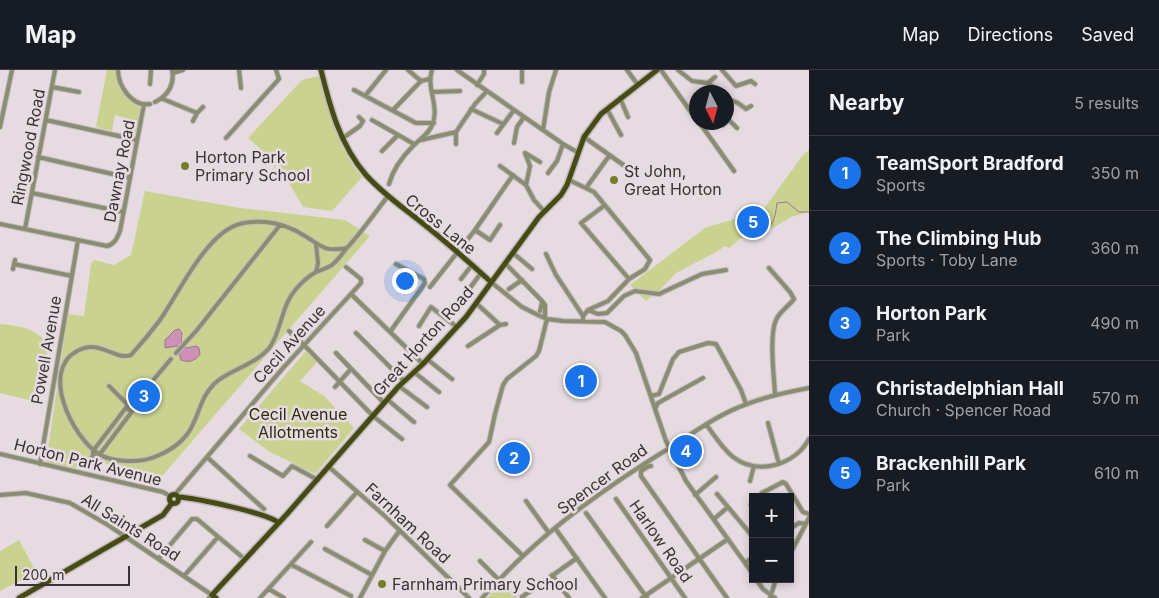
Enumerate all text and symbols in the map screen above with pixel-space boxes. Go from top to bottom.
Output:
text: Map [25,20,76,49]
text: Map [902,24,940,45]
text: Directions [968,24,1053,45]
text: Saved [1081,24,1134,45]
north arrow [689,85,734,130]
street label: Ringwood Road [7,87,49,207]
text: Nearby [829,90,904,115]
text: 5 results [1074,93,1139,113]
street label: Dawnay Road [99,118,139,224]
place label: Horton Park Primary School [195,147,310,185]
text: TeamSport Bradford [876,152,1064,175]
marker: Horton Park Primary School [179,160,191,172]
place label: St John, Great Horton [624,161,722,199]
text: 1 [842,163,848,183]
text: 350 m [1091,163,1139,183]
marker: St John, Great Horton [608,174,620,186]
text: Sports [876,175,925,195]
street label: Cross Lane [402,189,480,259]
pin: 5 [737,203,769,241]
text: The Climbing Hub [876,227,1041,250]
text: 2 [840,238,850,258]
text: 360 m [1091,238,1139,258]
text: Sports · Toby Lane [876,250,1018,270]
your location [392,268,418,294]
street label: Great Horton Road [368,282,478,400]
street label: Powell Avenue [27,294,65,406]
street label: Cecil Avenue [249,301,329,387]
text: Horton Park [876,302,987,325]
text: 3 [840,313,850,333]
text: 490 m [1090,313,1139,333]
text: Park [876,325,910,345]
pin: 1 [565,362,597,400]
pin: 3 [128,377,160,415]
text: Christadelphian Hall [876,377,1064,400]
text: 4 [840,388,850,408]
text: 570 m [1092,388,1139,408]
text: Church · Spencer Road [876,400,1051,420]
park label: Cecil Avenue Allotments [249,404,347,442]
pin: 4 [670,432,702,470]
street label: Horton Park Avenue [12,434,164,490]
pin: 2 [498,439,530,477]
street label: Spencer Road [553,440,651,518]
text: Brackenhill Park [876,452,1026,475]
text: 5 [840,463,850,483]
text: 610 m [1094,463,1139,483]
text: Park [876,475,910,495]
street label: Farnham Road [361,478,455,568]
street label: All Saints Road [78,489,184,565]
map controls [749,493,794,583]
button: + [749,493,794,538]
street label: Harlow Road [625,496,697,586]
button: − [749,538,794,583]
scale bar [15,563,130,586]
text: 200 m [22,566,64,583]
place label: Farnham Primary School [392,574,578,594]
marker: Farnham Primary School [376,578,388,590]

